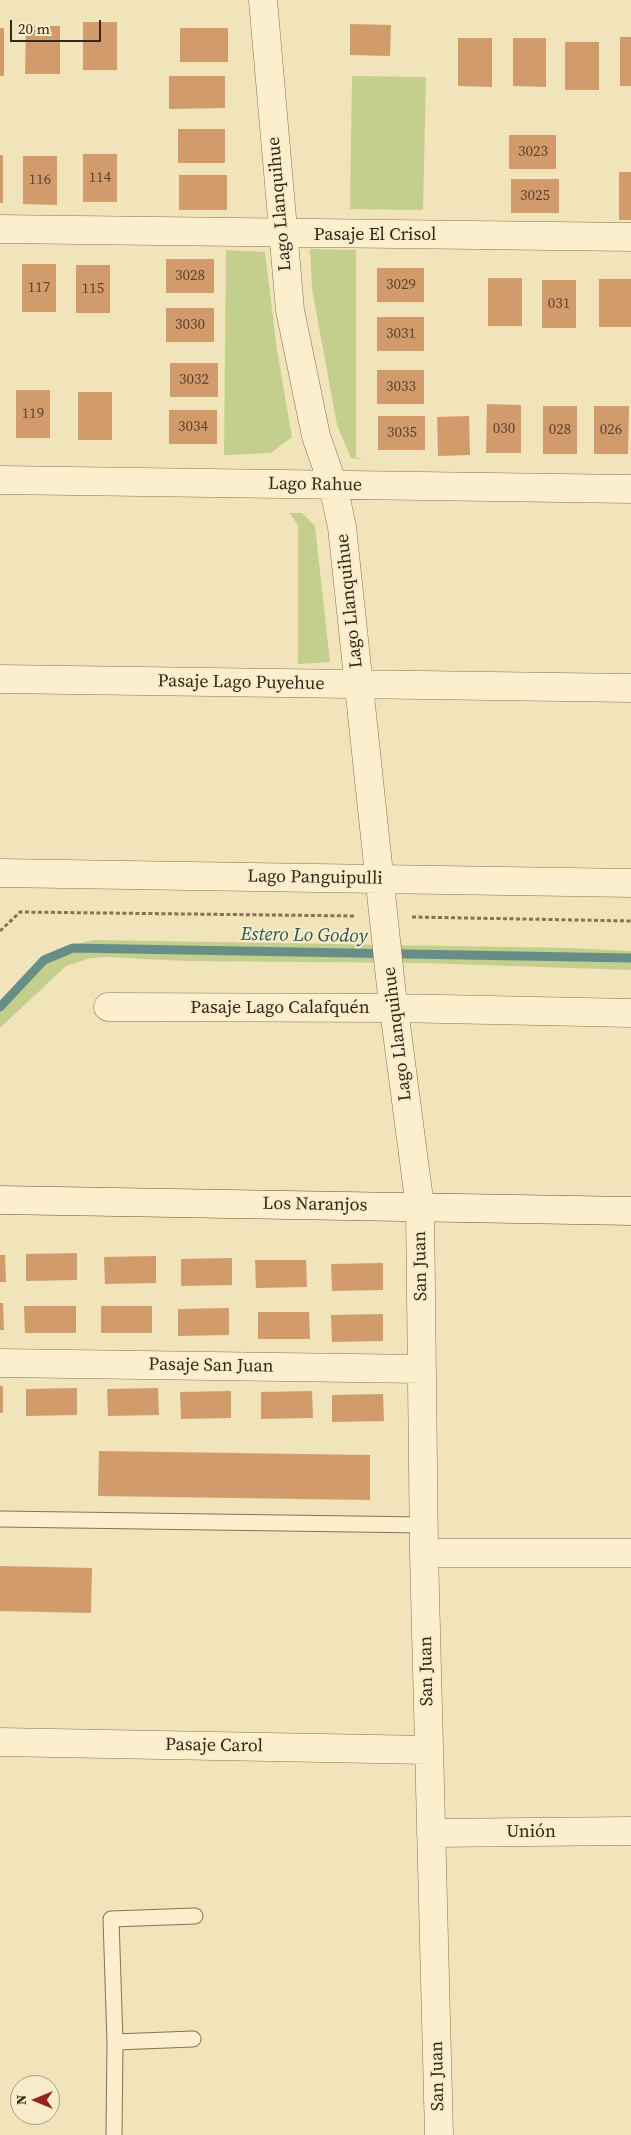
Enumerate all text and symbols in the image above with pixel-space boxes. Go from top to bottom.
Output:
scale bar [12,10,104,42]
text: 20 m [18,18,50,39]
street label: Lago Llanquihue [263,136,297,272]
house number: 3023 [518,143,548,161]
house number: 114 [89,169,111,187]
house number: 116 [29,171,51,189]
house number: 3025 [520,187,550,205]
street label: Pasaje El Crisol [314,224,436,246]
house number: 3028 [175,267,205,285]
house number: 3029 [386,276,416,294]
house number: 117 [28,279,50,297]
house number: 115 [82,280,104,298]
house number: 031 [548,295,570,313]
house number: 3030 [175,316,205,334]
house number: 3031 [386,325,416,343]
house number: 3032 [179,371,209,389]
house number: 3033 [386,378,416,396]
house number: 119 [22,405,44,423]
house number: 3034 [178,418,208,436]
house number: 030 [493,420,515,438]
house number: 028 [549,421,571,439]
house number: 026 [600,421,622,439]
house number: 3035 [387,424,417,442]
street label: Lago Rahue [268,473,362,497]
street label: Lago Llanquihue [332,533,368,669]
street label: Pasaje Lago Puyehue [157,671,325,695]
street label: Lago Panguipulli [247,866,383,890]
water label: Estero Lo Godoy [240,923,368,949]
street label: Lago Llanquihue [379,966,417,1102]
street label: Pasaje Lago Calafquén [190,997,370,1019]
street label: Los Naranjos [262,1193,368,1217]
street label: San Juan [410,1231,432,1301]
street label: Pasaje San Juan [148,1354,274,1378]
street label: San Juan [416,1636,438,1706]
street label: Pasaje Carol [165,1734,263,1758]
street label: Unión [506,1821,556,1843]
street label: San Juan [427,2041,449,2111]
north arrow [10,2075,60,2125]
text: N [11,2095,31,2105]

